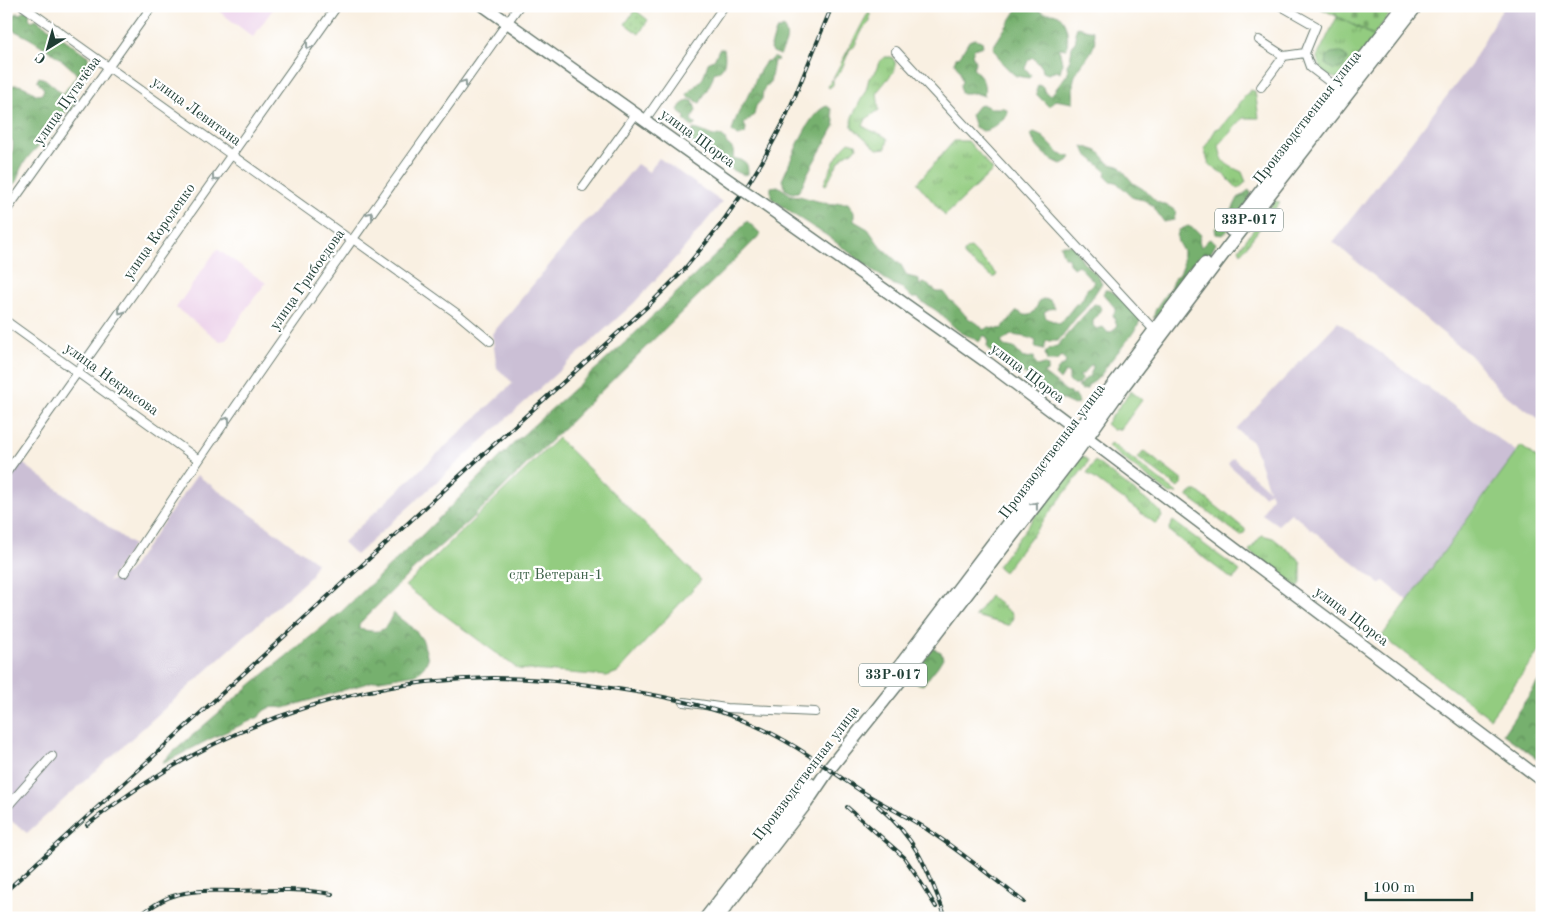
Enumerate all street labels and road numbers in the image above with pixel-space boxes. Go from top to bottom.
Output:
street label: Производственная улица [1251,48,1365,188]
street label: улица Пугачёва [32,53,105,148]
street label: улица Левитана [148,75,244,150]
street label: улица Щорса [657,107,738,171]
street label: улица Короленко [121,181,199,283]
road number: 33Р-017 [1215,208,1283,232]
street label: улица Грибоедова [268,226,349,333]
street label: улица Некрасова [61,341,161,420]
street label: улица Щорса [987,341,1067,407]
street label: Производственная улица [997,381,1109,522]
street label: улица Щорса [1311,584,1391,650]
road number: 33Р-017 [859,664,927,686]
street label: Производственная улица [751,703,863,844]

